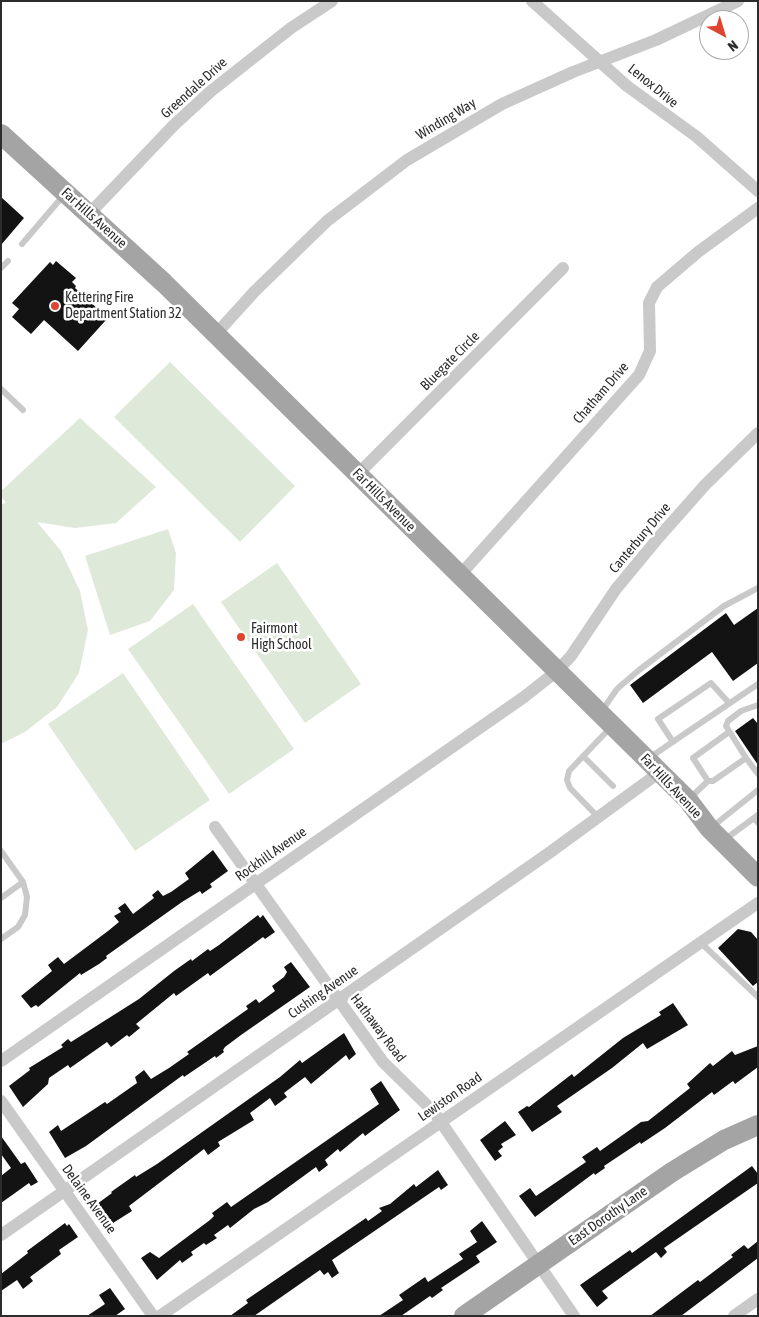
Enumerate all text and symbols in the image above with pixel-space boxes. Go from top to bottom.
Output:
north arrow [699,10,749,60]
text: N [725,37,741,55]
street label: Greendale Drive [157,54,231,122]
street label: Lenox Drive [624,61,682,111]
street label: Winding Way [413,95,479,143]
street label: Far Hills Avenue [58,184,130,252]
place label: Kettering Fire Department Station 32 [65,290,182,322]
marker: Kettering Fire Department Station 32 [49,300,61,312]
street label: Bluegate Circle [417,328,483,394]
street label: Chatham Drive [570,359,632,427]
street label: Far Hills Avenue [349,465,419,535]
street label: Canterbury Drive [606,500,674,576]
place label: Fairmont High School [251,621,312,654]
marker: Fairmont High School [235,631,247,643]
street label: Far Hills Avenue [637,750,705,822]
street label: Rockhill Avenue [232,823,310,885]
street label: Cushing Avenue [285,962,361,1022]
street label: Hathaway Road [347,991,409,1065]
street label: Lewiston Road [415,1069,485,1125]
street label: Delaine Avenue [58,1161,120,1237]
street label: East Dorothy Lane [565,1183,651,1249]

